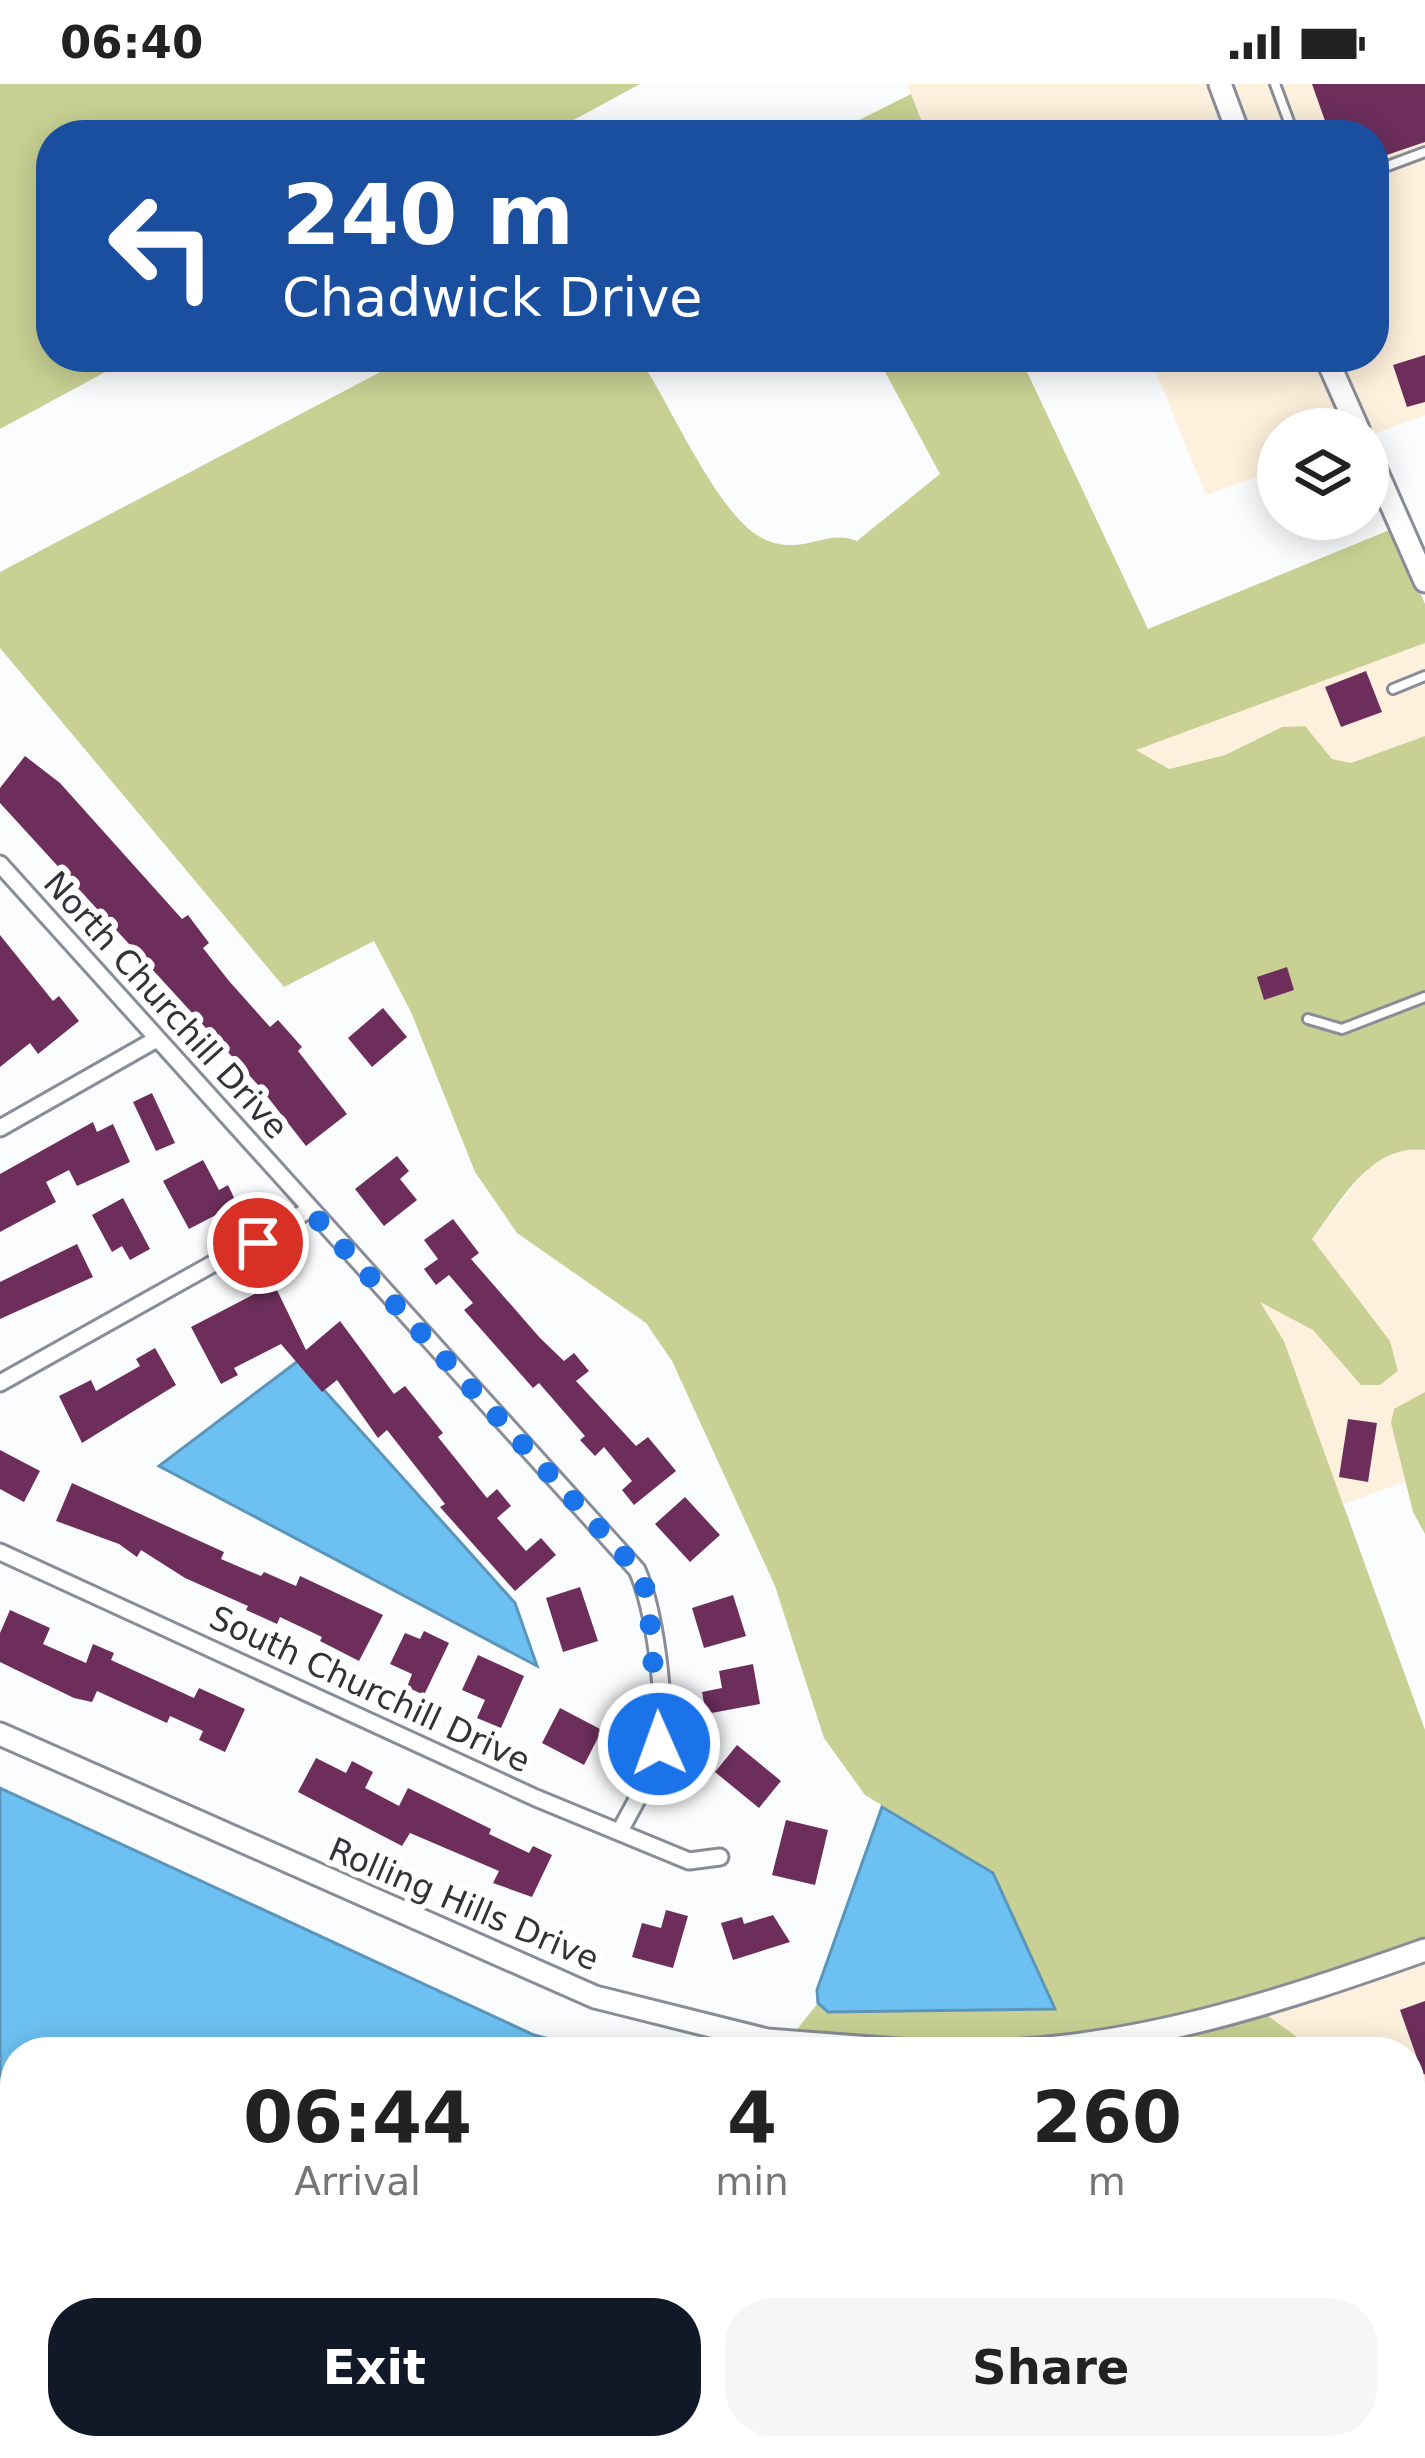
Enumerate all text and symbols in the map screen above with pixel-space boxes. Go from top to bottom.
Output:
text: 06:40 [60,16,203,69]
text: 240 m [282,166,574,264]
icon: left [84,168,240,324]
text: Chadwick Drive [282,266,703,329]
map controls [1257,408,1389,540]
button: layers [1257,408,1389,540]
street label: North Churchill Drive [36,864,296,1146]
pin [207,1192,309,1294]
icon: arrive [225,1210,291,1276]
street label: South Churchill Drive [204,1598,536,1780]
position arrow [596,1681,722,1807]
street label: Rolling Hills Drive [323,1829,605,1979]
text: 06:44 [243,2075,472,2159]
text: 4 [727,2075,777,2159]
text: 260 [1032,2075,1182,2159]
text: Arrival [294,2159,421,2204]
text: min [715,2159,789,2204]
text: m [1088,2159,1126,2204]
button: Exit [48,2298,701,2436]
button: Share [725,2298,1377,2436]

